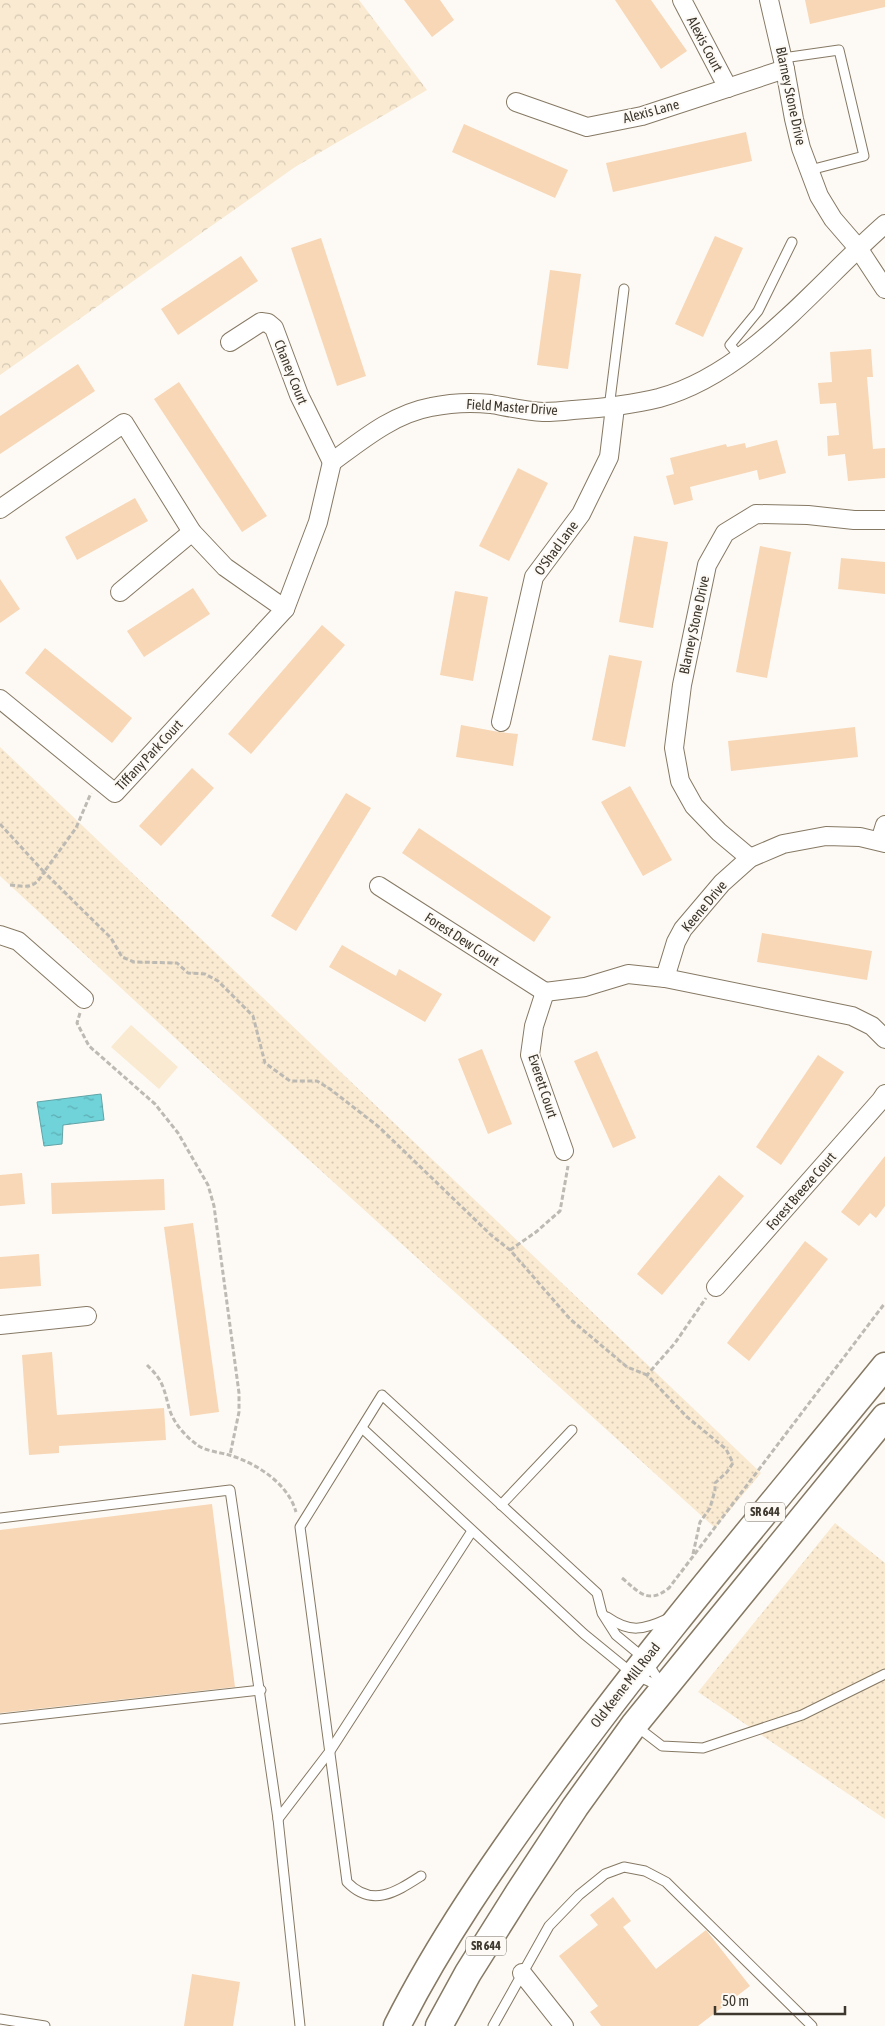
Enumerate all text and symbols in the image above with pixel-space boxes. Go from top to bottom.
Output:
street label: Alexis Court [684,14,726,74]
street label: Blarney Stone Drive [773,45,809,147]
street label: Alexis Lane [621,96,681,126]
street label: Chaney Court [271,337,311,407]
street label: Field Master Drive [466,396,558,418]
street label: O'Shad Lane [531,518,581,578]
street label: Blarney Stone Drive [676,574,712,676]
street label: Tiffany Park Court [112,716,186,794]
street label: Keene Drive [678,877,730,935]
street label: Forest Dew Court [422,909,502,969]
street label: Everett Court [525,1052,561,1120]
street label: Forest Breeze Court [763,1149,839,1233]
road number: SR 644 [745,1502,785,1521]
street label: Old Keene Mill Road [587,1639,663,1731]
road number: SR 644 [466,1936,506,1955]
scale bar [715,1984,845,2016]
text: 50 m [722,1992,749,2009]

